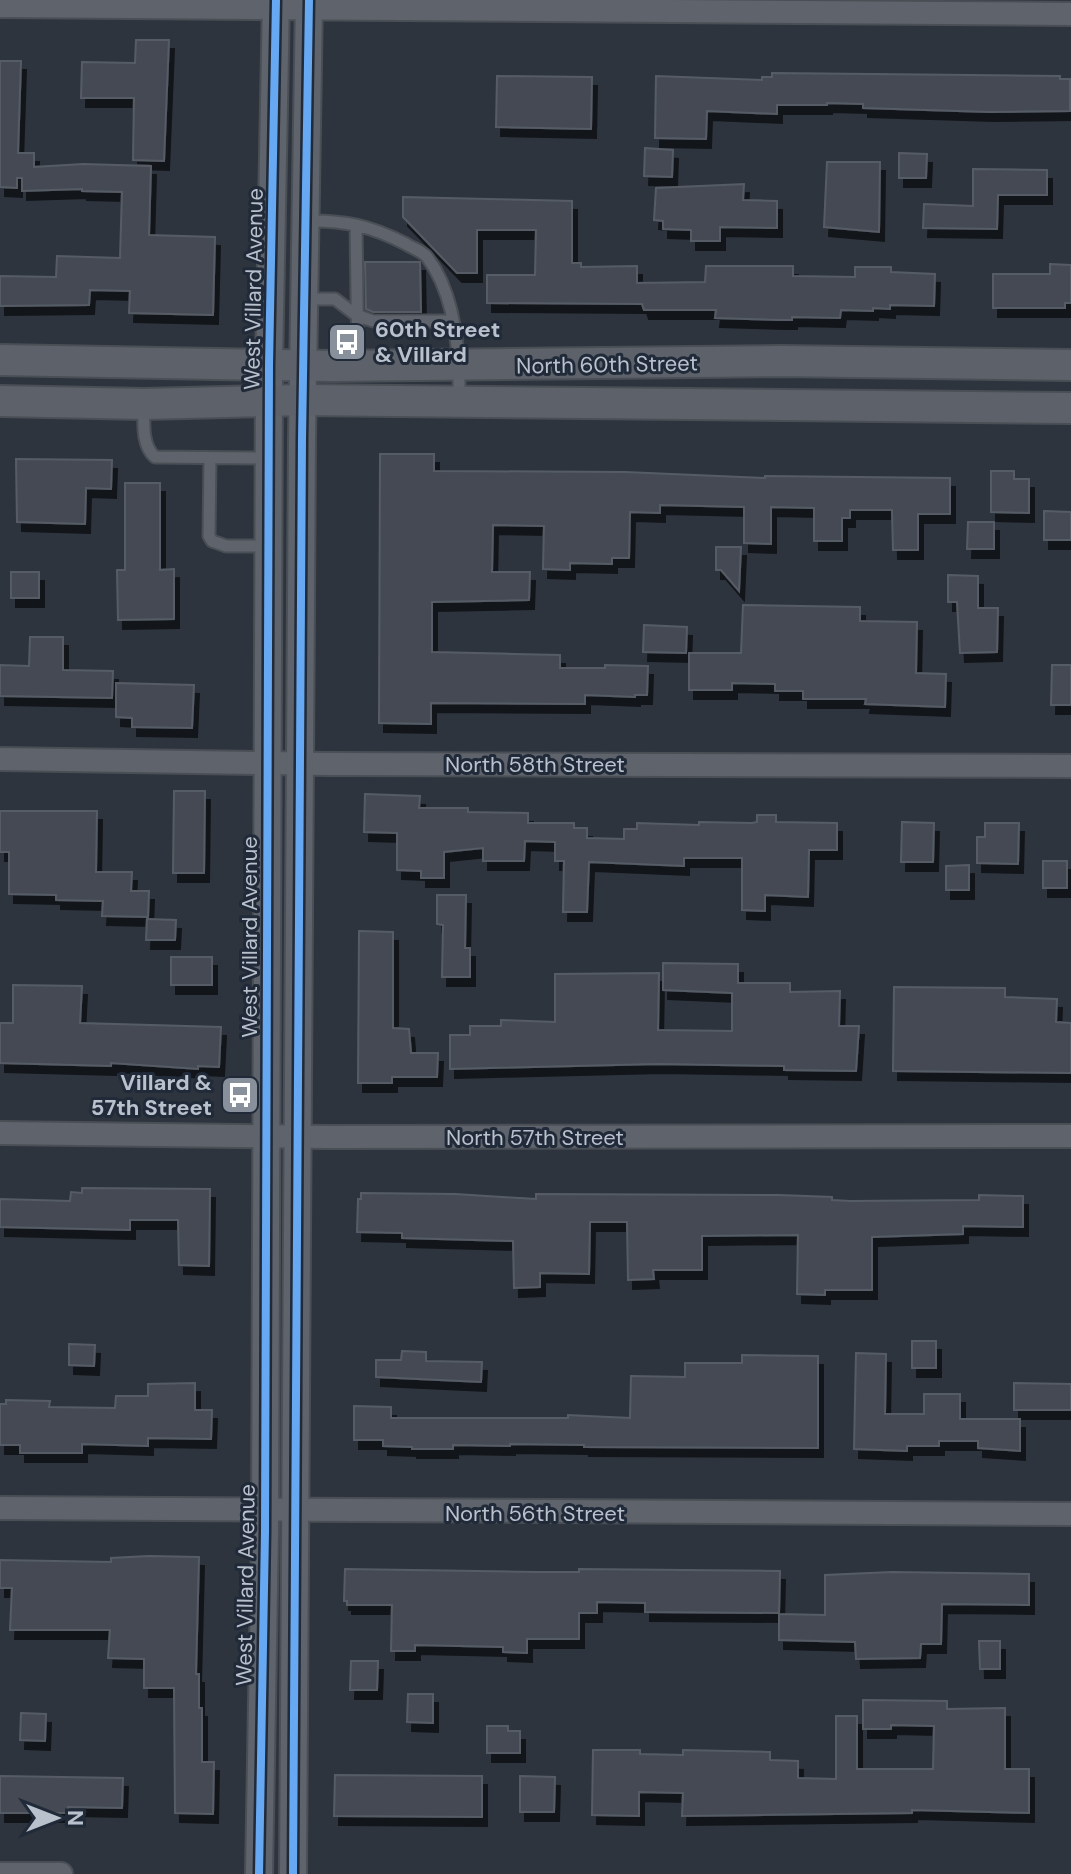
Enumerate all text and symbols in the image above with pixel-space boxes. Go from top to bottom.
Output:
street label: West Villard Avenue [237,188,270,390]
place label: 60th Street & Villard [375,315,500,369]
bus stop icon: 60th Street & Villard [326,321,368,363]
street label: North 60th Street [516,348,698,381]
street label: North 58th Street [445,750,625,779]
street label: West Villard Avenue [235,836,264,1038]
place label: Villard & 57th Street [91,1068,212,1122]
bus stop icon: Villard & 57th Street [219,1074,261,1116]
street label: North 57th Street [446,1123,624,1152]
street label: West Villard Avenue [229,1484,262,1686]
street label: North 56th Street [445,1499,625,1528]
north arrow [16,1778,96,1858]
text: N [61,1810,90,1826]

